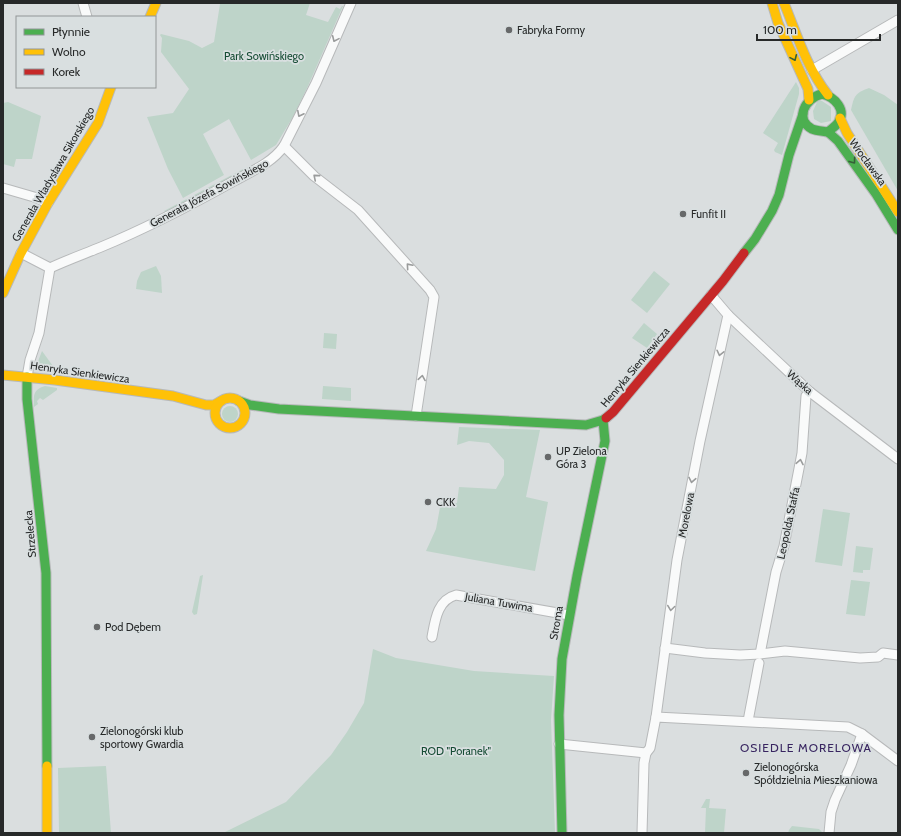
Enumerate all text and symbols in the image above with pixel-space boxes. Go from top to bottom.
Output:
legend [16,16,156,88]
scale bar [757,16,880,42]
text: 100 m [763,22,797,37]
place label: Fabryka Formy [517,23,585,37]
text: Płynnie [52,24,90,39]
marker: Fabryka Formy [504,25,514,35]
one-way arrow [332,34,340,42]
text: Wolno [52,44,86,59]
park label: Park Sowińskiego [224,49,304,63]
one-way arrow [789,54,797,62]
text: Korek [52,64,81,79]
street label: Generała Władysława Sikorskiego [9,104,97,244]
one-way arrow [297,110,305,118]
street label: Wrocławska [846,136,890,189]
street label: Generała Józefa Sowińskiego [147,156,271,230]
one-way arrow [848,157,855,164]
one-way arrow [313,174,320,181]
place label: Funfit II [691,207,726,221]
marker: Funfit II [678,209,688,219]
one-way arrow [407,264,414,271]
street label: Henryka Sienkiewicza [597,324,673,410]
one-way arrow [716,350,724,356]
street label: Henryka Sienkiewicza [29,358,131,386]
street label: Wąska [784,367,817,398]
one-way arrow [417,375,426,381]
place label: UP Zielona Góra 3 [556,444,607,471]
marker: UP Zielona Góra 3 [543,452,553,462]
one-way arrow [796,459,804,465]
one-way arrow [689,477,697,483]
street label: Leopolda Staffa [774,485,803,560]
street label: Morelowa [675,491,697,539]
place label: CKK [436,495,456,509]
marker: CKK [423,497,433,507]
street label: Strzelecka [21,509,39,558]
street label: Juliana Tuwima [463,589,535,615]
street label: Stroma [546,604,566,641]
one-way arrow [667,605,676,611]
place label: Pod Dębem [105,620,161,634]
marker: Pod Dębem [92,622,102,632]
place label: Zielonogórski klub sportowy Gwardia [100,724,184,751]
marker: Zielonogórski klub sportowy Gwardia [87,732,97,742]
district label: OSIEDLE MORELOWA [740,740,872,755]
park label: ROD "Poranek" [421,744,492,758]
place label: Zielonogórska Spółdzielnia Mieszkaniowa [754,760,878,787]
marker: Zielonogórska Spółdzielnia Mieszkaniowa [741,768,751,778]

